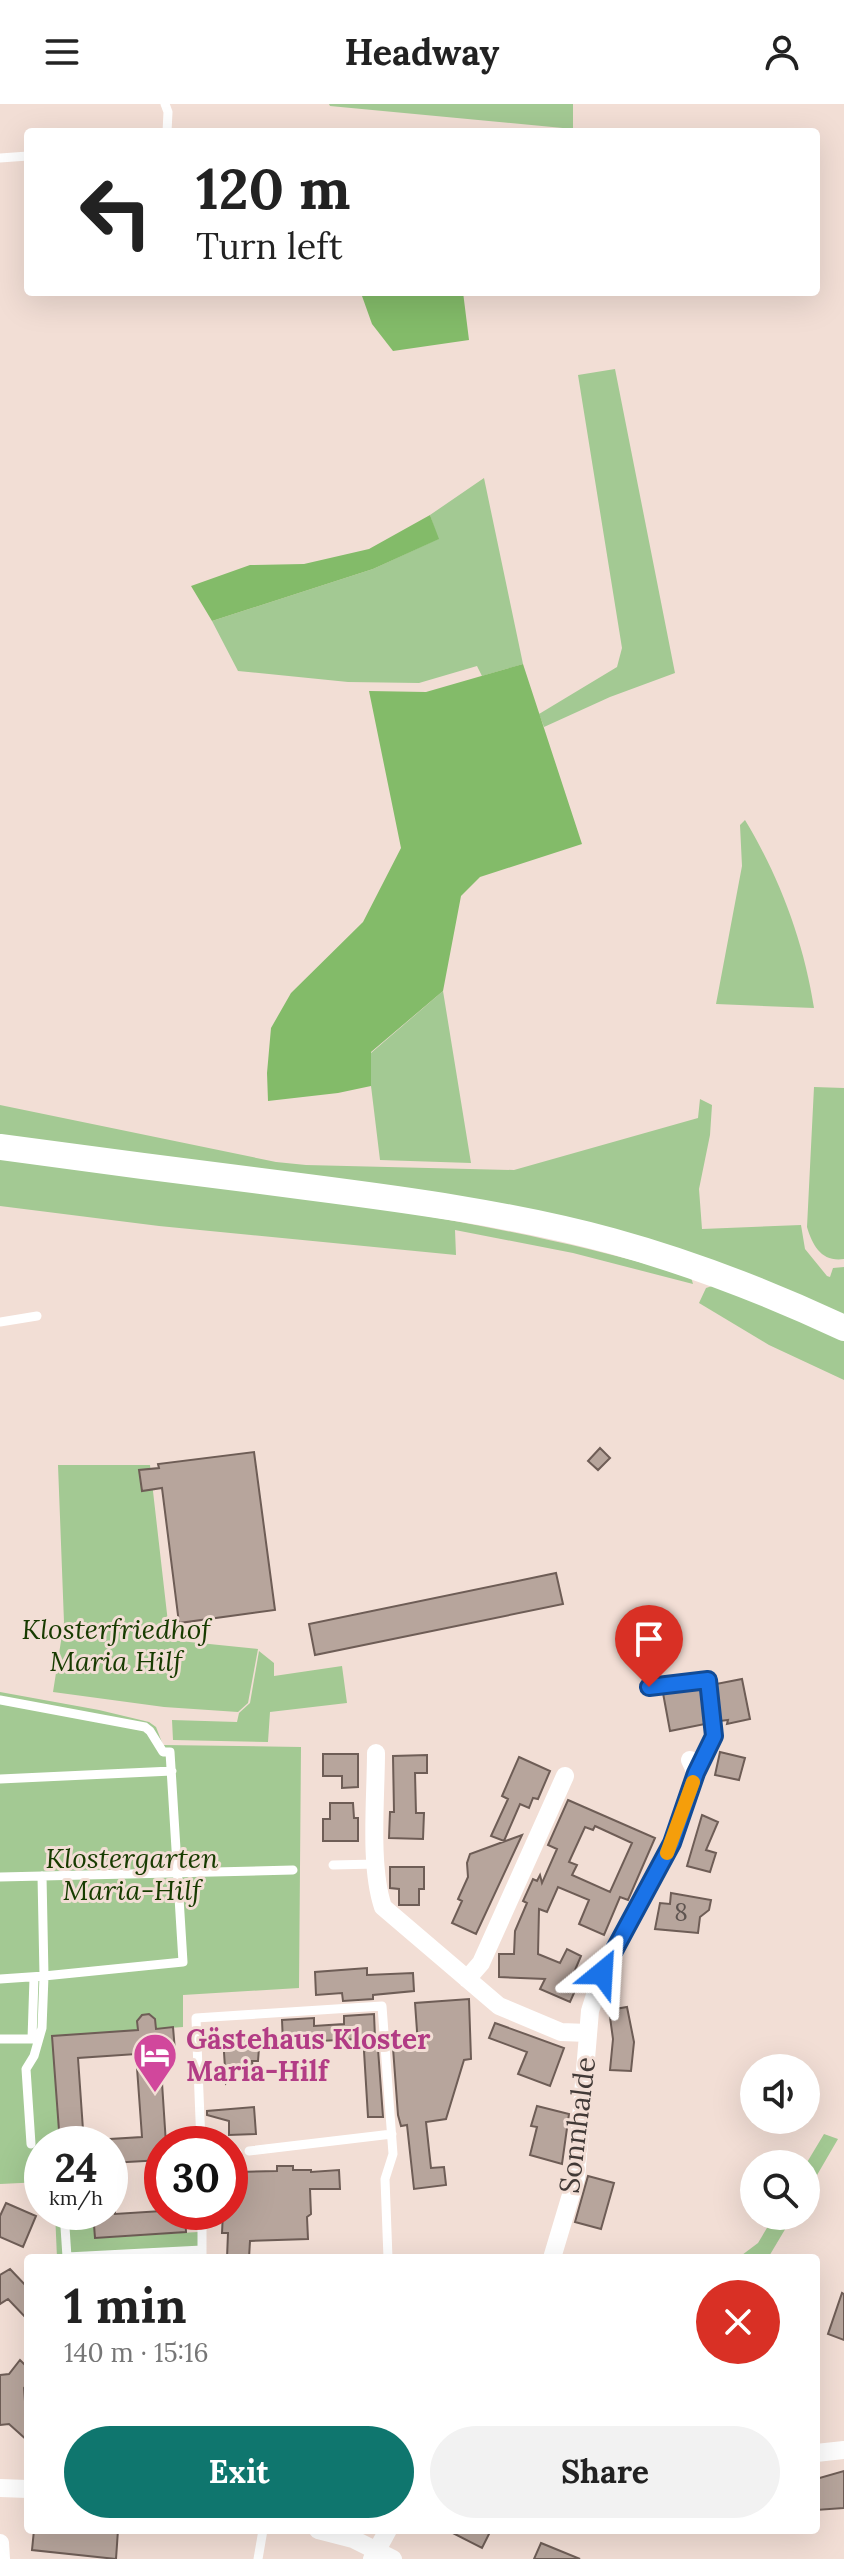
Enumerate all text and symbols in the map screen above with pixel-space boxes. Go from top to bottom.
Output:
text: Headway [345,29,499,75]
icon: menu [40,30,84,74]
icon: person [760,30,804,74]
text: 120 m [196,153,350,224]
icon: left [64,160,168,264]
text: Turn left [196,223,343,269]
pin [615,1605,683,1687]
park label: Klosterfriedhof Maria Hilf [22,1611,212,1679]
icon: arrive [627,1617,671,1661]
park label: Klostergarten Maria-Hilf [46,1840,218,1908]
house number: 8 [674,1897,688,1928]
position arrow [560,1931,644,2015]
place label: Gästehaus Kloster Maria-Hilf [186,2021,431,2089]
hotel icon: Gästehaus Kloster Maria-Hilf [131,2031,179,2094]
map controls [740,2054,820,2230]
button: sound [740,2054,820,2134]
street label: Sonnhalde [551,2055,603,2195]
speed limit sign: 30 [144,2126,248,2230]
text: 24 [54,2142,98,2193]
button: search [740,2150,820,2230]
text: km/h [49,2185,103,2210]
text: 1 min [64,2275,187,2336]
button: close [696,2280,780,2364]
text: 140 m · 15:16 [64,2336,209,2369]
button: Exit [64,2426,414,2518]
button: Share [430,2426,780,2518]

